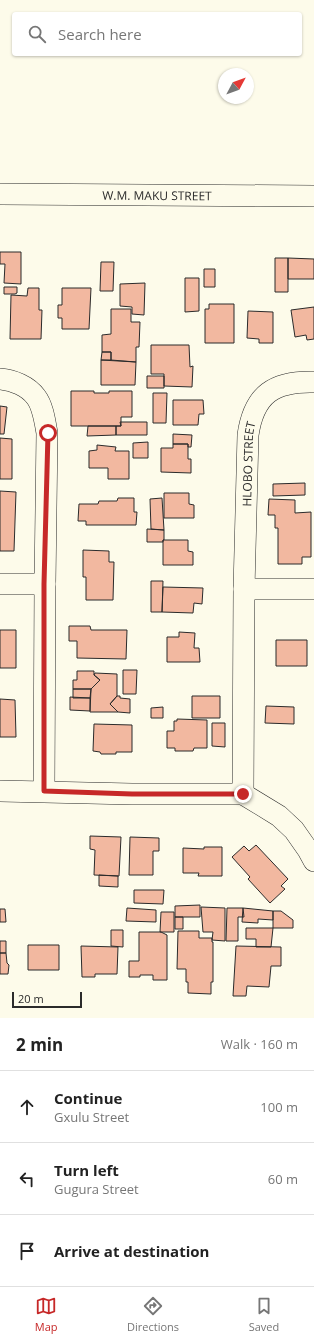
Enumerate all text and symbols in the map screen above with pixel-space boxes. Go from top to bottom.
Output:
search box [12,12,302,56]
icon: search [26,23,48,45]
text: Search here [58,24,142,44]
north arrow [218,68,254,104]
street label: W.M. MAKU STREET [102,186,212,204]
street label: HLOBO STREET [238,419,259,507]
route start [39,424,57,442]
route end [234,785,252,803]
scale bar [12,990,82,1009]
text: 20 m [18,991,44,1006]
text: 2 min [16,1033,63,1056]
text: Walk · 160 m [221,1035,298,1053]
text: Continue [54,1088,122,1108]
icon: ahead [16,1096,38,1118]
text: 100 m [260,1098,298,1116]
text: Gxulu Street [54,1108,129,1126]
text: Turn left [54,1160,119,1180]
icon: left [16,1168,38,1190]
text: 60 m [268,1170,298,1188]
text: Gugura Street [54,1180,139,1198]
icon: arrive [16,1240,38,1262]
text: Arrive at destination [54,1241,209,1261]
tab: Map [35,1295,58,1334]
tab: Directions [127,1295,179,1334]
tab: Saved [249,1295,279,1334]

